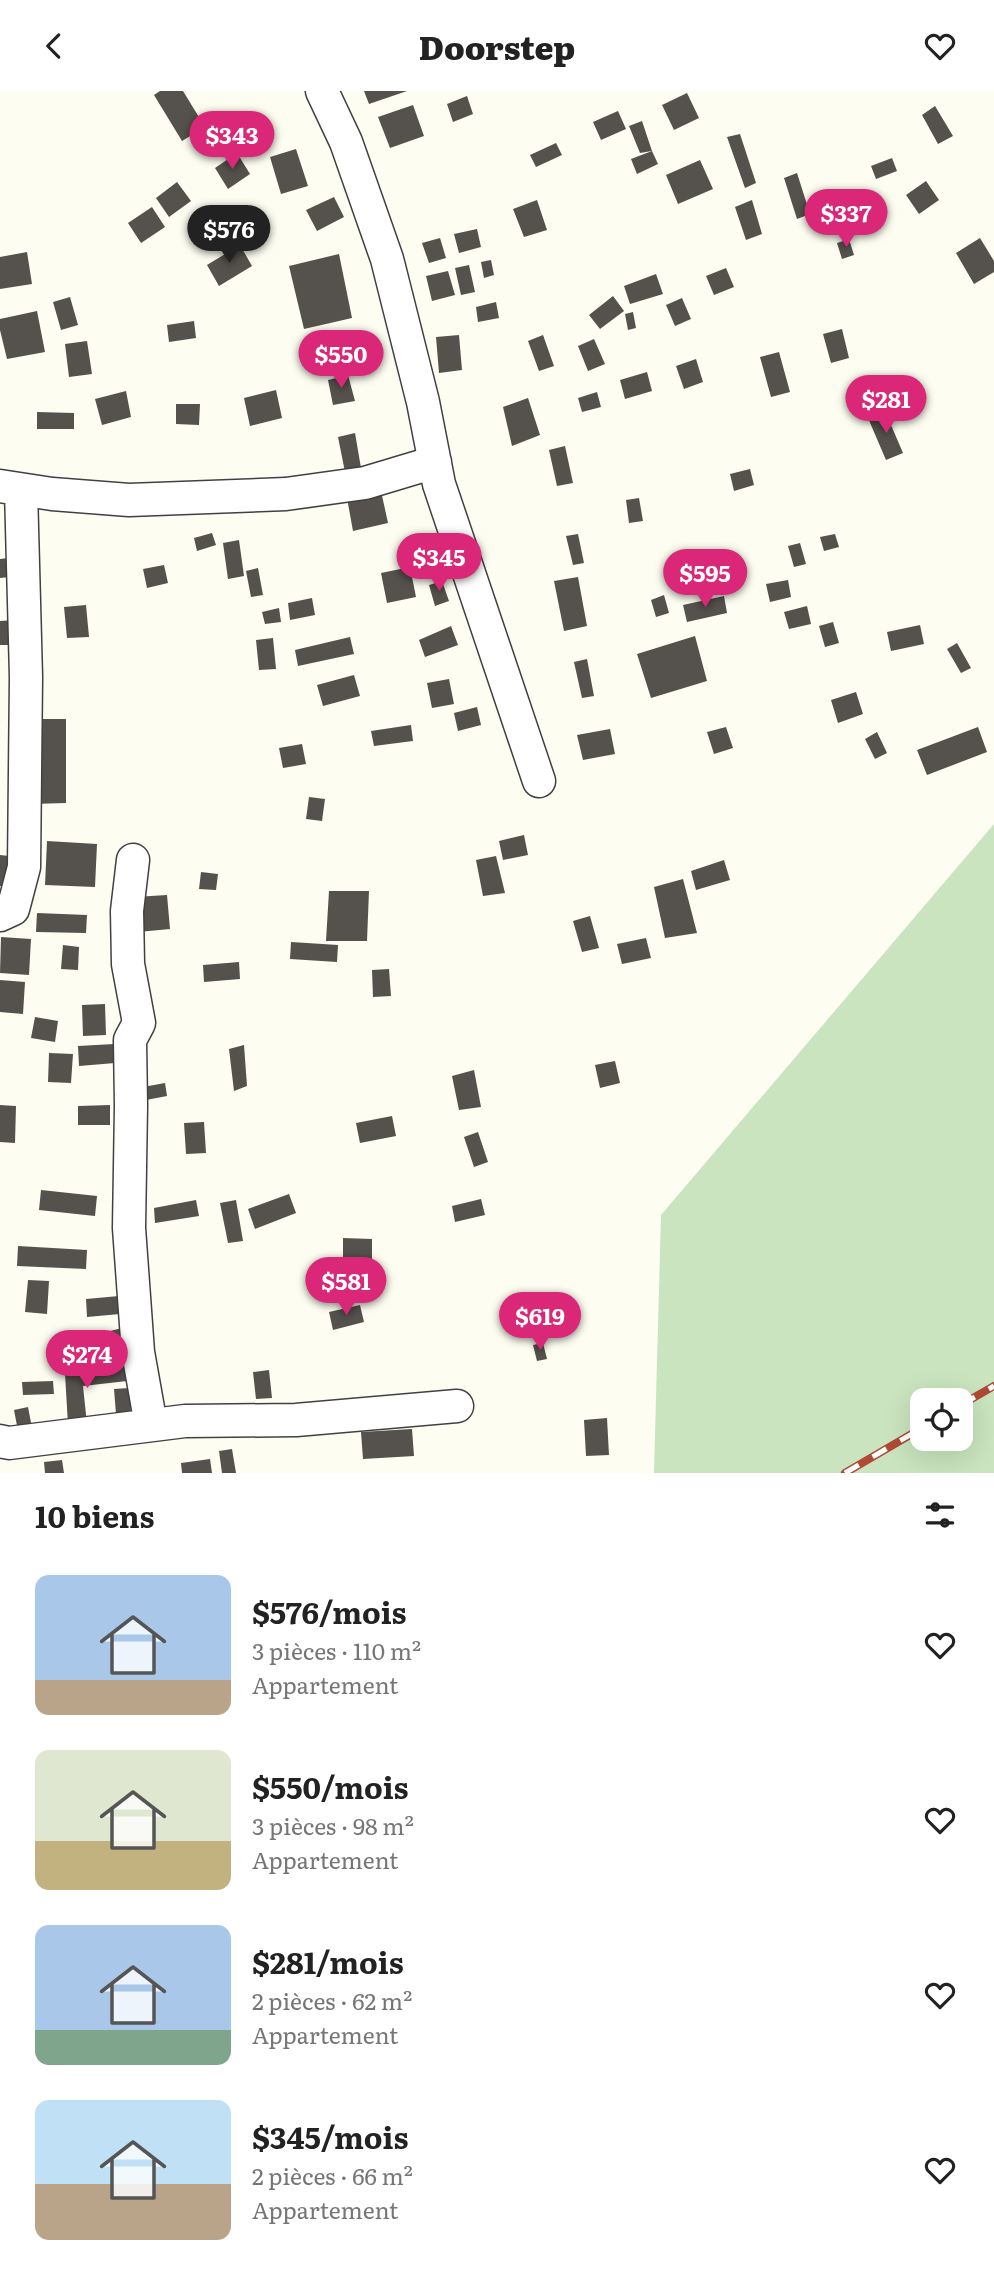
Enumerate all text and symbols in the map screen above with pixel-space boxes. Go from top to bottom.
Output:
text: Doorstep [419,22,575,70]
icon: back [35,27,73,65]
icon: heart [921,27,959,65]
pin: $343 [191,111,273,171]
text: $343 [205,117,259,151]
pin: $337 [805,190,887,249]
text: $337 [821,195,871,229]
pin: $576 [188,205,270,265]
text: $576 [203,211,255,245]
pin: $550 [300,331,382,390]
text: $550 [315,336,367,370]
pin: $281 [845,375,927,435]
text: $281 [861,381,911,415]
pin: $345 [398,533,480,593]
text: $345 [413,539,465,573]
pin: $595 [664,549,746,609]
text: $595 [679,555,731,589]
pin: $581 [305,1257,387,1317]
text: $581 [321,1263,371,1297]
pin: $619 [499,1293,581,1352]
text: $619 [515,1298,565,1332]
pin: $274 [46,1331,128,1390]
text: $274 [62,1336,112,1370]
map controls [910,1388,973,1451]
button: locate [910,1388,973,1451]
text: 10 biens [35,1493,155,1537]
icon: filters [921,1496,959,1534]
text: $576/mois [252,1589,407,1633]
icon: home [91,1603,175,1687]
icon: heart [921,1626,959,1664]
text: 3 pièces · 110 m² [252,1633,421,1667]
text: Appartement [252,1667,398,1701]
text: $550/mois [252,1764,409,1808]
icon: home [91,1778,175,1862]
icon: heart [921,1801,959,1839]
text: 3 pièces · 98 m² [252,1808,414,1842]
text: Appartement [252,1842,398,1876]
text: $281/mois [252,1939,404,1983]
icon: home [91,1953,175,2037]
icon: heart [921,1976,959,2014]
text: 2 pièces · 62 m² [252,1983,412,2017]
text: Appartement [252,2017,398,2051]
text: $345/mois [252,2114,409,2158]
icon: home [91,2128,175,2212]
icon: heart [921,2151,959,2189]
text: 2 pièces · 66 m² [252,2158,413,2192]
text: Appartement [252,2192,398,2226]

